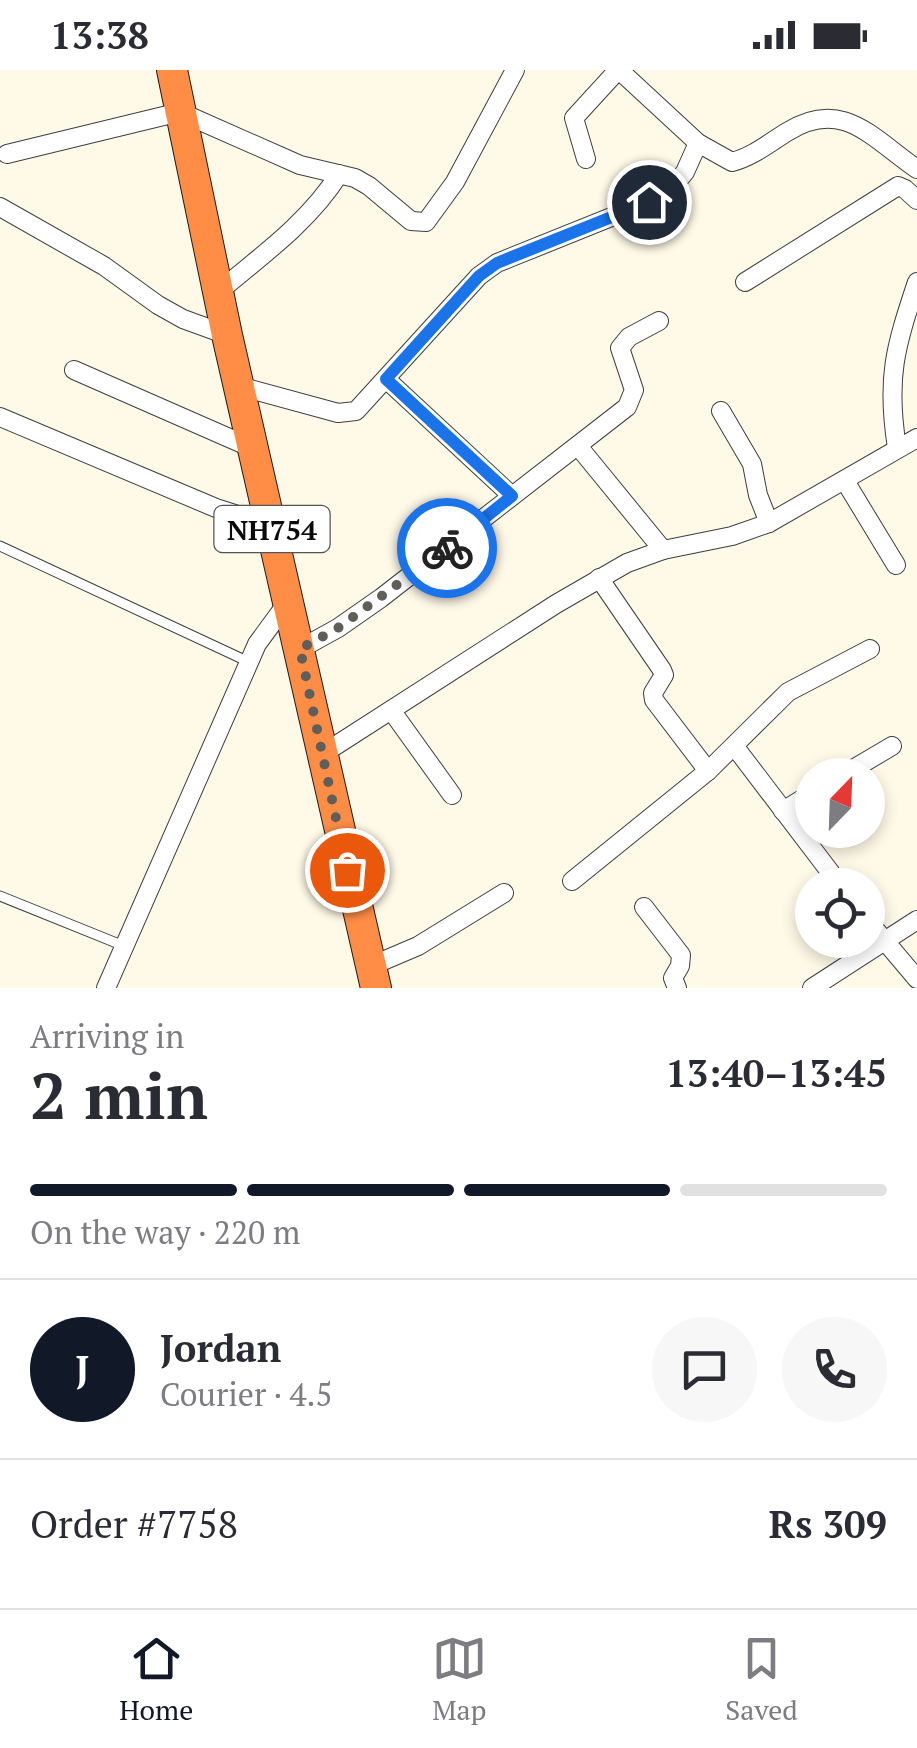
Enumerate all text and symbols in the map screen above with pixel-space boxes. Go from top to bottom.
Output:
text: 13:38 [50,10,149,60]
pin [607,160,692,245]
icon: home [622,175,677,230]
courier [397,498,497,598]
road number: NH754 [214,506,330,552]
icon: bike [420,521,475,576]
north arrow [795,758,885,848]
map controls [795,758,885,958]
pin [305,828,390,913]
icon: bag [320,843,375,898]
button: locate [795,868,885,958]
text: Arriving in [30,1015,184,1057]
text: 13:40–13:45 [665,1048,887,1098]
text: 2 min [30,1051,208,1138]
text: On the way · 220 m [30,1211,300,1253]
button: chat [652,1317,757,1422]
button: phone [782,1317,887,1422]
text: Jordan [160,1323,281,1373]
text: J [76,1344,89,1394]
text: Courier · 4.5 [160,1373,332,1415]
text: Order #7758 [30,1499,238,1549]
text: Rs 309 [769,1499,887,1549]
tab: Home [119,1631,193,1728]
tab: Map [432,1631,487,1728]
tab: Saved [725,1631,798,1728]

